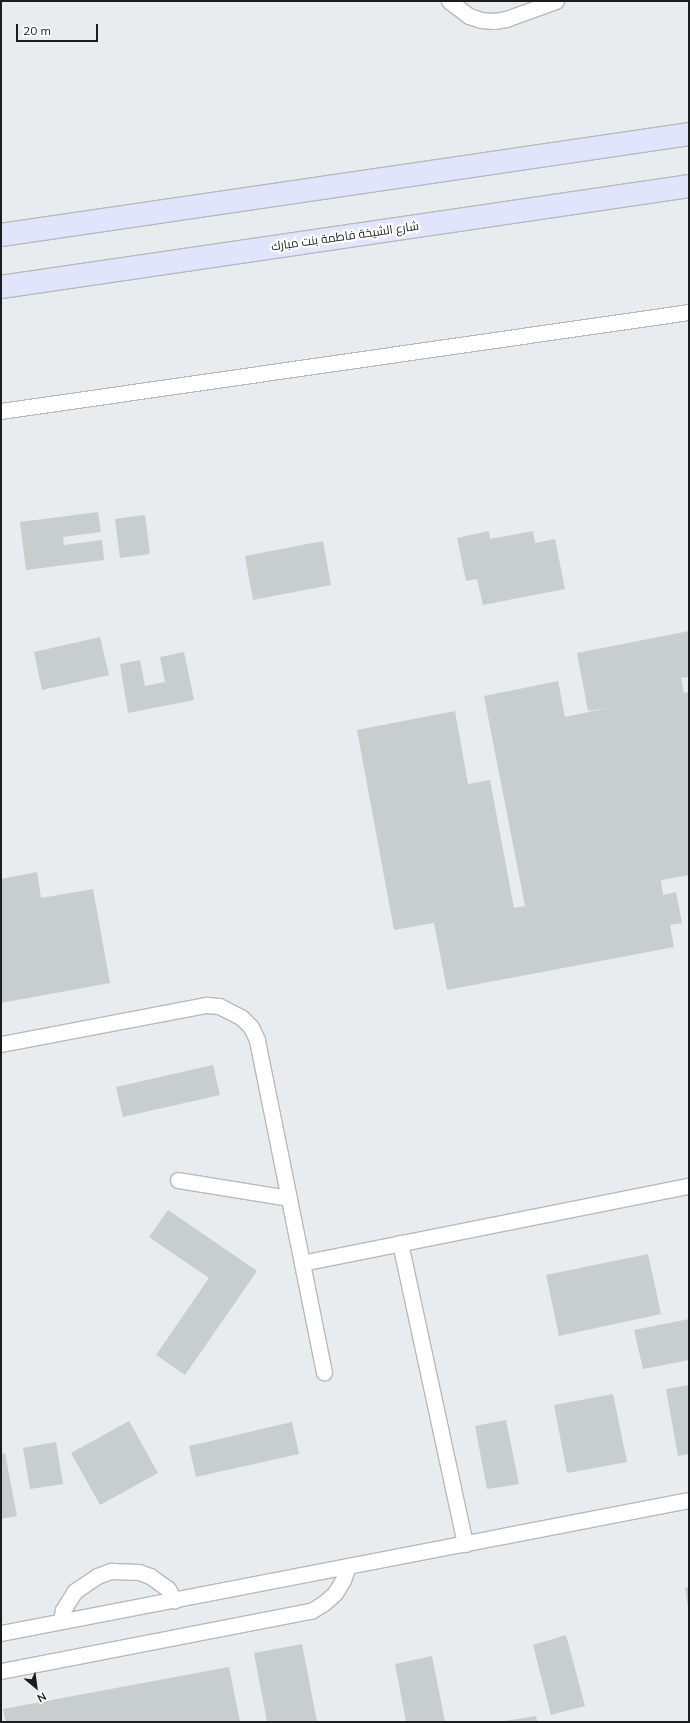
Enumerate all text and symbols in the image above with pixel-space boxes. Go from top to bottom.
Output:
scale bar [18,16,100,42]
text: 20 m [23,23,51,38]
street label: شارع الشيخة فاطمة بنت مبارك [270,219,420,253]
north arrow [16,1667,56,1707]
text: N [35,1689,49,1706]

